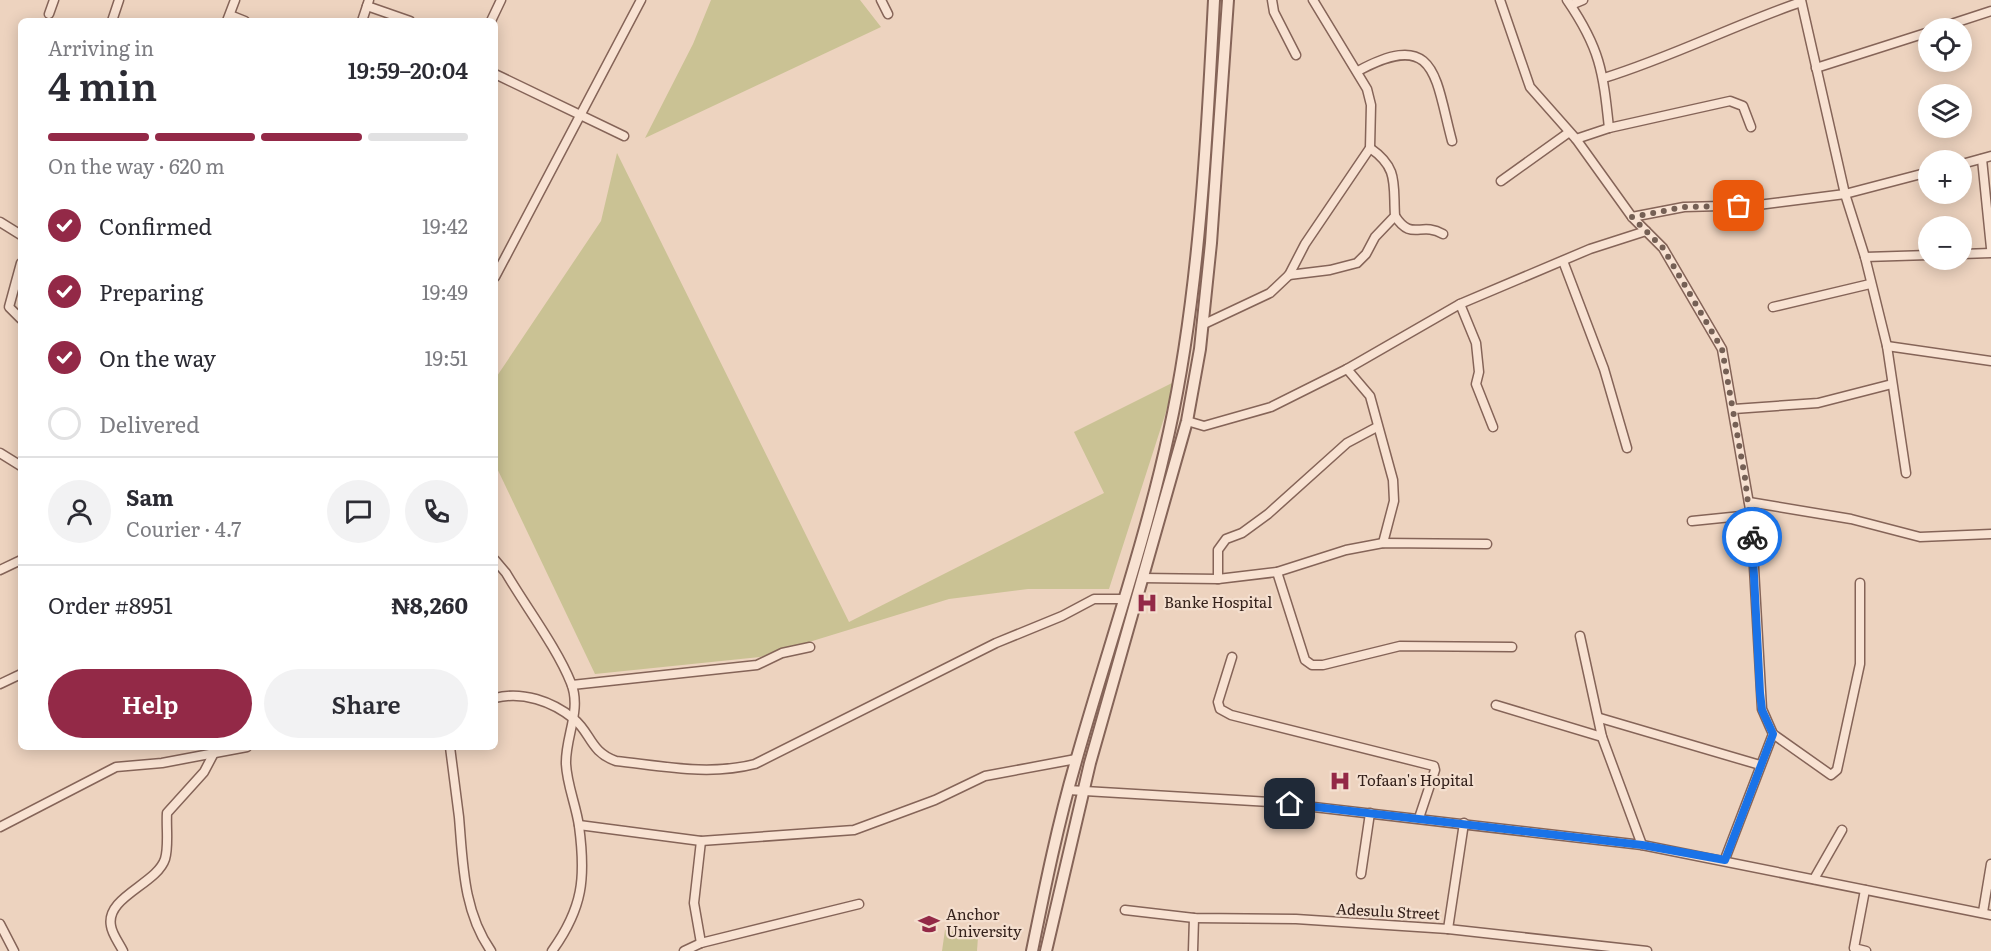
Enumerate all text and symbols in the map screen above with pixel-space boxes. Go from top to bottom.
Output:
map controls [1918,18,1972,270]
button: locate [1918,18,1972,72]
text: Arriving in [48,32,154,62]
text: 19:59–20:04 [348,53,468,86]
text: 4 min [48,55,157,113]
button: layers [1918,84,1972,138]
text: On the way · 620 m [48,150,225,180]
button: + [1918,150,1972,204]
pin [1713,180,1764,231]
icon: bag [1722,189,1755,222]
icon: check [48,209,81,242]
text: Confirmed [99,209,212,242]
text: 19:42 [422,210,468,240]
button: − [1918,216,1972,270]
icon: check [48,275,81,308]
text: Preparing [99,275,203,308]
text: 19:49 [422,276,468,306]
icon: check [48,341,81,374]
text: On the way [99,341,216,374]
text: 19:51 [424,342,468,372]
text: Delivered [99,407,200,440]
button: person [48,480,111,543]
text: Sam [126,480,174,513]
button: chat [327,480,390,543]
button: phone [405,480,468,543]
courier [1722,507,1782,567]
text: Courier · 4.7 [126,513,241,543]
icon: bike [1736,521,1769,554]
text: Order #8951 [48,588,173,621]
text: ₦8,260 [391,588,468,621]
place label: Banke Hospital [1164,590,1272,613]
hospital icon: Banke Hospital [1135,591,1159,615]
button: Help [48,669,252,738]
button: Share [264,669,468,738]
place label: Tofaan's Hopital [1357,768,1474,791]
hospital icon: Tofaan's Hopital [1328,769,1352,793]
pin [1264,778,1315,829]
icon: home [1273,787,1306,820]
street label: Adesulu Street [1336,896,1441,925]
place label: Anchor University [946,902,1022,942]
school or university icon: Anchor University [917,912,941,936]

